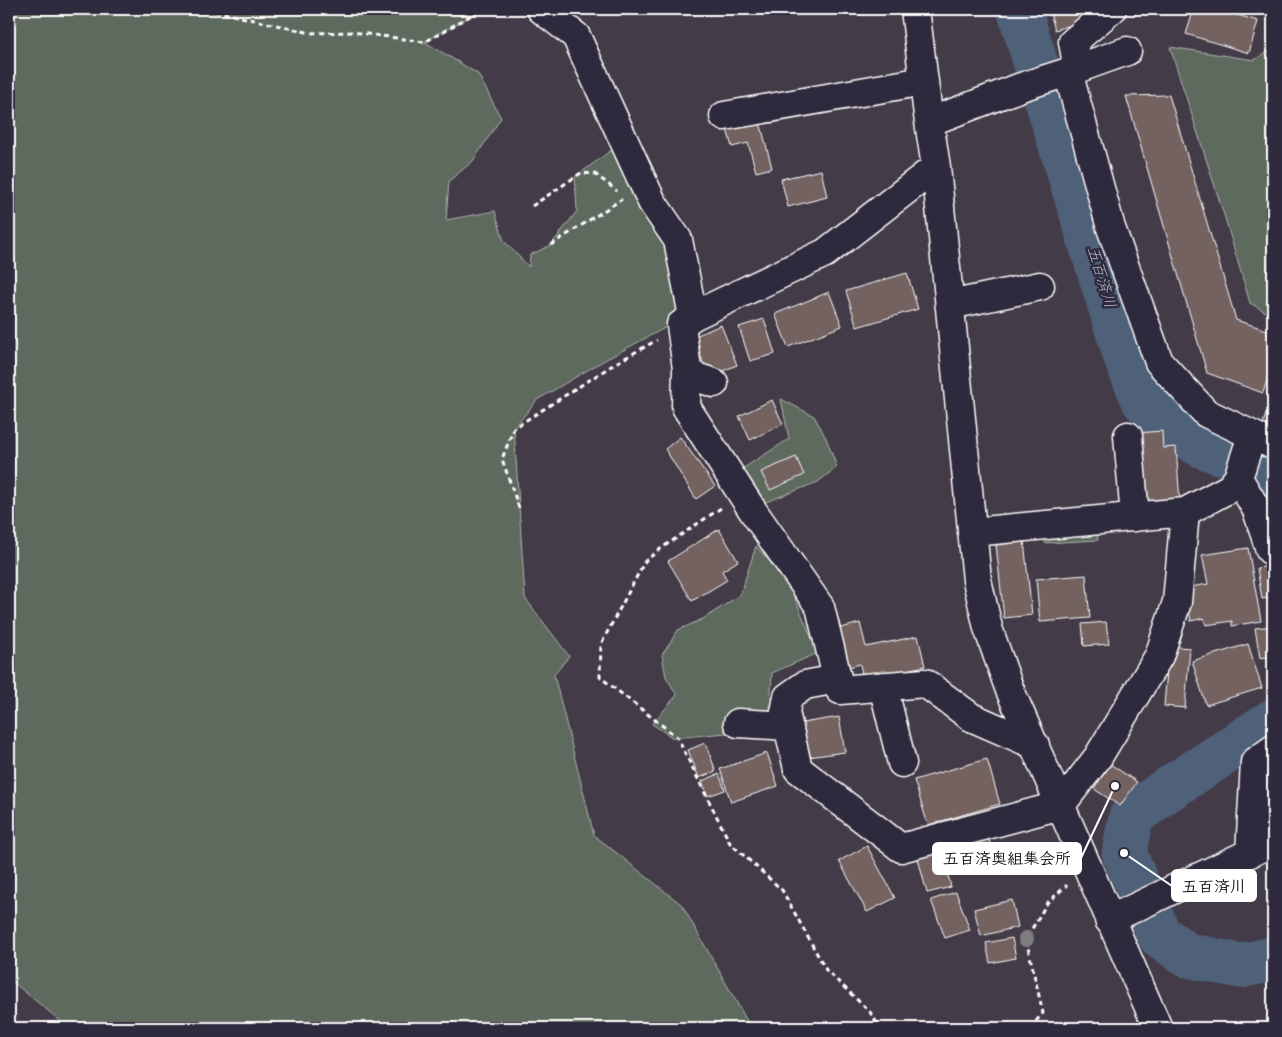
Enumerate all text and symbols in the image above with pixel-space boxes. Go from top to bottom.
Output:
water label: 五百済川 [1083,243,1121,311]
callout: 五百済奥組集会所 [933,843,1081,874]
text: 五百済奥組集会所 [943,848,1071,869]
callout: 五百済川 [1172,870,1256,901]
text: 五百済川 [1182,876,1246,897]

